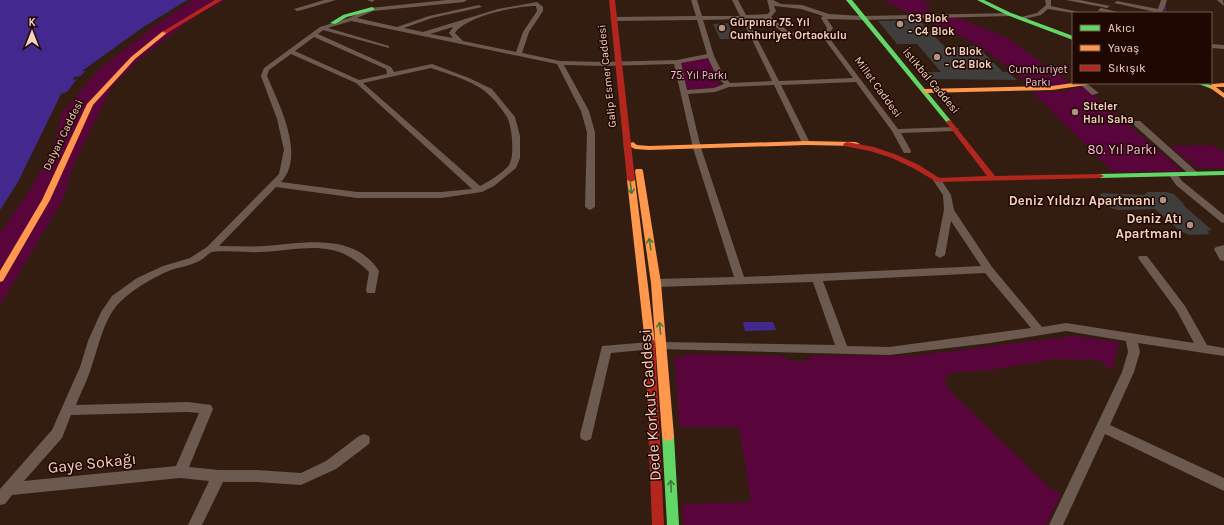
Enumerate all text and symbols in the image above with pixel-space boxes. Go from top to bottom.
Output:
north arrow [12,12,52,52]
place label: C3 Blok - C4 Blok [908,12,955,38]
legend [1072,12,1212,84]
text: K [28,16,36,29]
place label: Gürpınar 75. Yıl Cumhuriyet Ortaokulu [730,16,847,42]
marker: C3 Blok - C4 Blok [895,19,905,29]
text: Akıcı [1108,21,1135,35]
marker: Gürpınar 75. Yıl Cumhuriyet Ortaokulu [717,23,727,33]
street label: Galip Esmer Caddesi [595,24,619,128]
text: Yavaş [1108,41,1139,55]
street label: İstikbal Caddesi [900,45,963,116]
place label: C1 Blok - C2 Blok [945,45,992,71]
marker: C1 Blok - C2 Blok [932,52,942,62]
street label: Millet Caddesi [852,54,904,120]
text: Sıkışık [1108,61,1146,75]
park label: Cumhuriyet Parkı [1008,63,1068,89]
park label: 75. Yıl Parkı [671,69,727,82]
street label: Dalyan Caddesi [40,97,86,173]
place label: Siteler Halı Saha [1083,100,1134,126]
marker: Siteler Halı Saha [1070,107,1080,117]
park label: 80. Yıl Parkı [1087,142,1157,157]
one-way arrow [628,181,635,194]
place label: Deniz Yıldızı Apartmanı [1009,193,1155,208]
marker: Deniz Yıldızı Apartmanı [1158,195,1168,205]
place label: Deniz Atı Apartmanı [1116,211,1182,241]
marker: Deniz Atı Apartmanı [1185,220,1195,230]
one-way arrow [646,238,654,251]
one-way arrow [657,322,664,335]
street label: Dede Korkut Caddesi [635,329,665,481]
street label: Gaye Sokağı [47,449,137,477]
one-way arrow [667,480,674,493]

